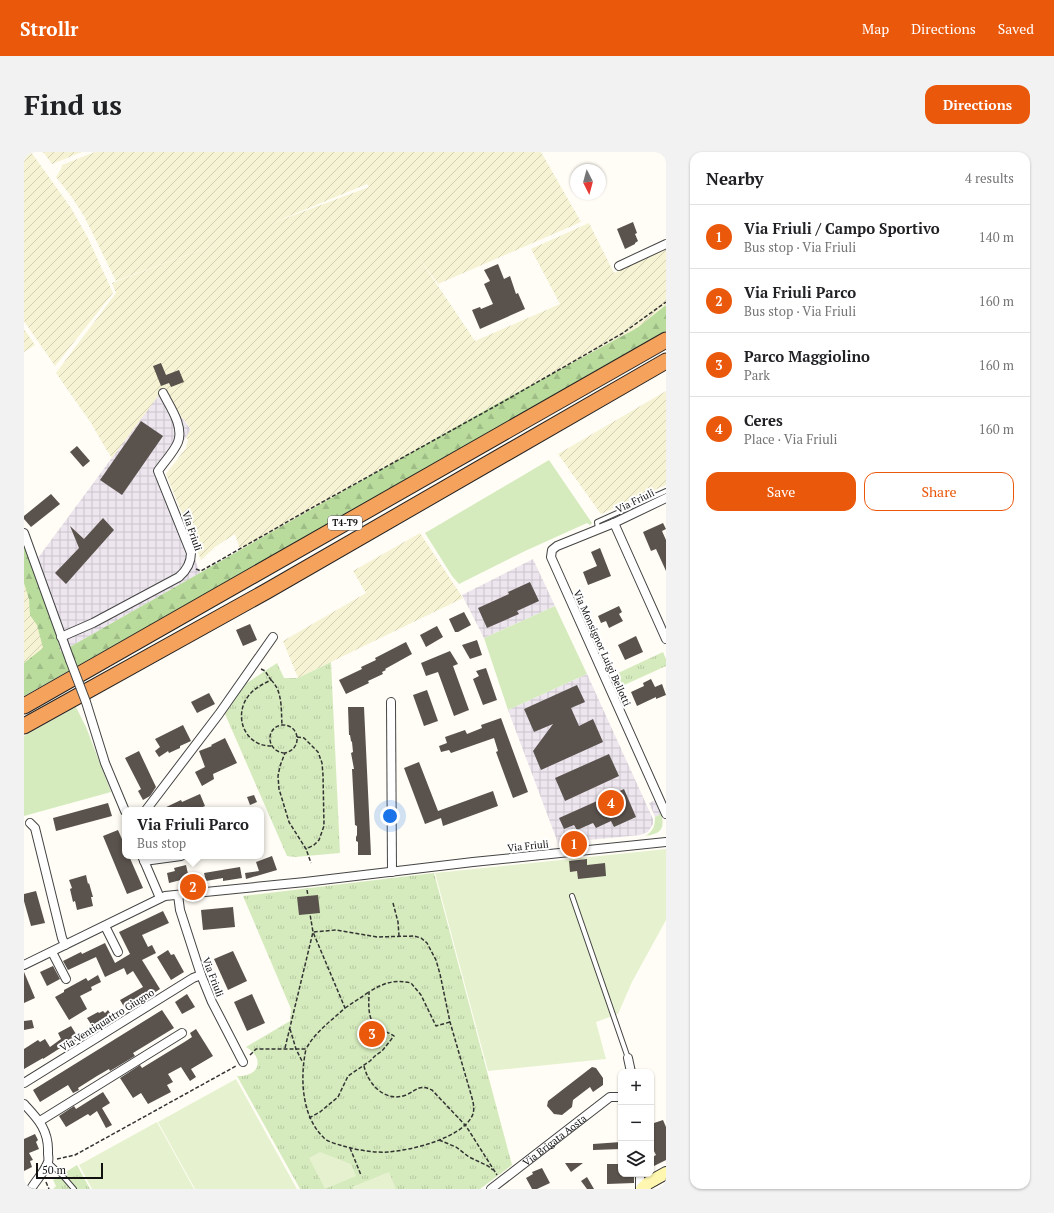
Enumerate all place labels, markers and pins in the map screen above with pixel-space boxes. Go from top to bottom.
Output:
pin: 4 [598,788,624,818]
pin: 1 [561,829,587,859]
pin: 2 [180,872,206,902]
pin: 3 [359,1019,385,1049]

